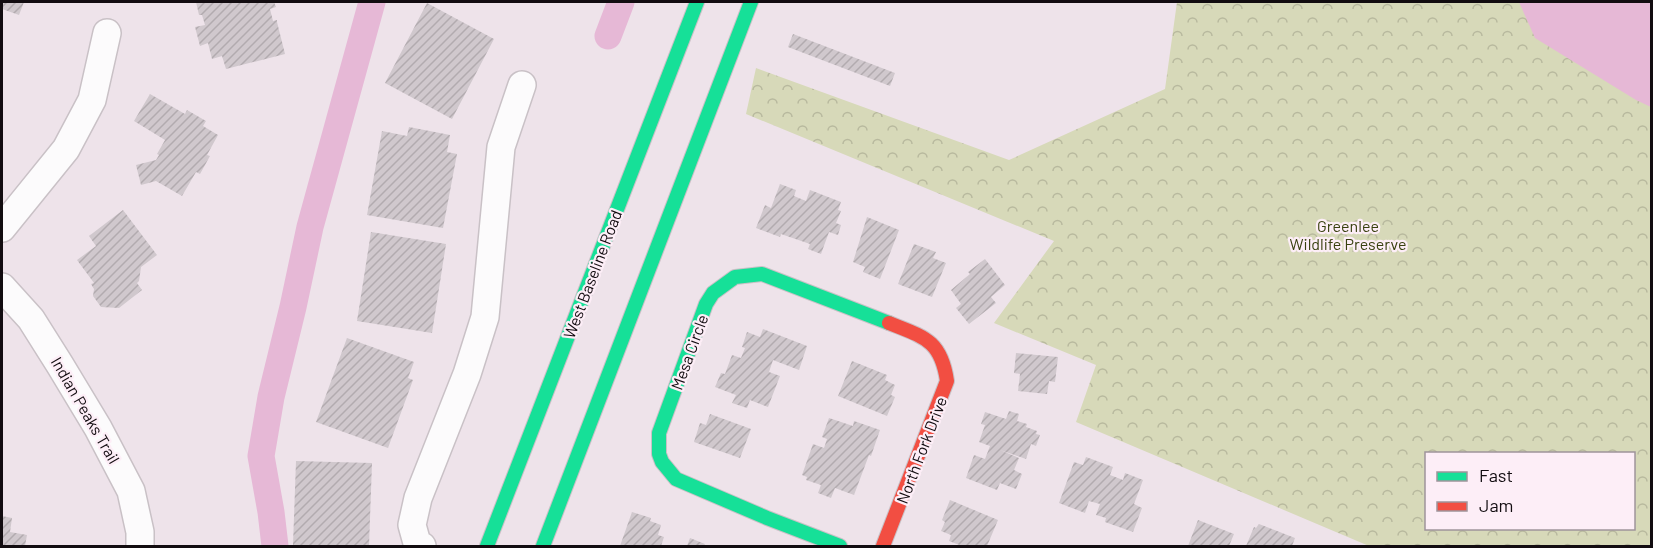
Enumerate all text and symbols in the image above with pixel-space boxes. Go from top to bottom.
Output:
street label: West Baseline Road [559,207,625,341]
park label: Greenlee Wildlife Preserve [1290,216,1406,253]
street label: Mesa Circle [667,312,711,392]
street label: Indian Peaks Trail [48,353,124,467]
street label: North Fork Drive [892,394,950,506]
legend [1425,452,1635,530]
text: Fast [1479,464,1513,486]
text: Jam [1479,494,1513,516]

